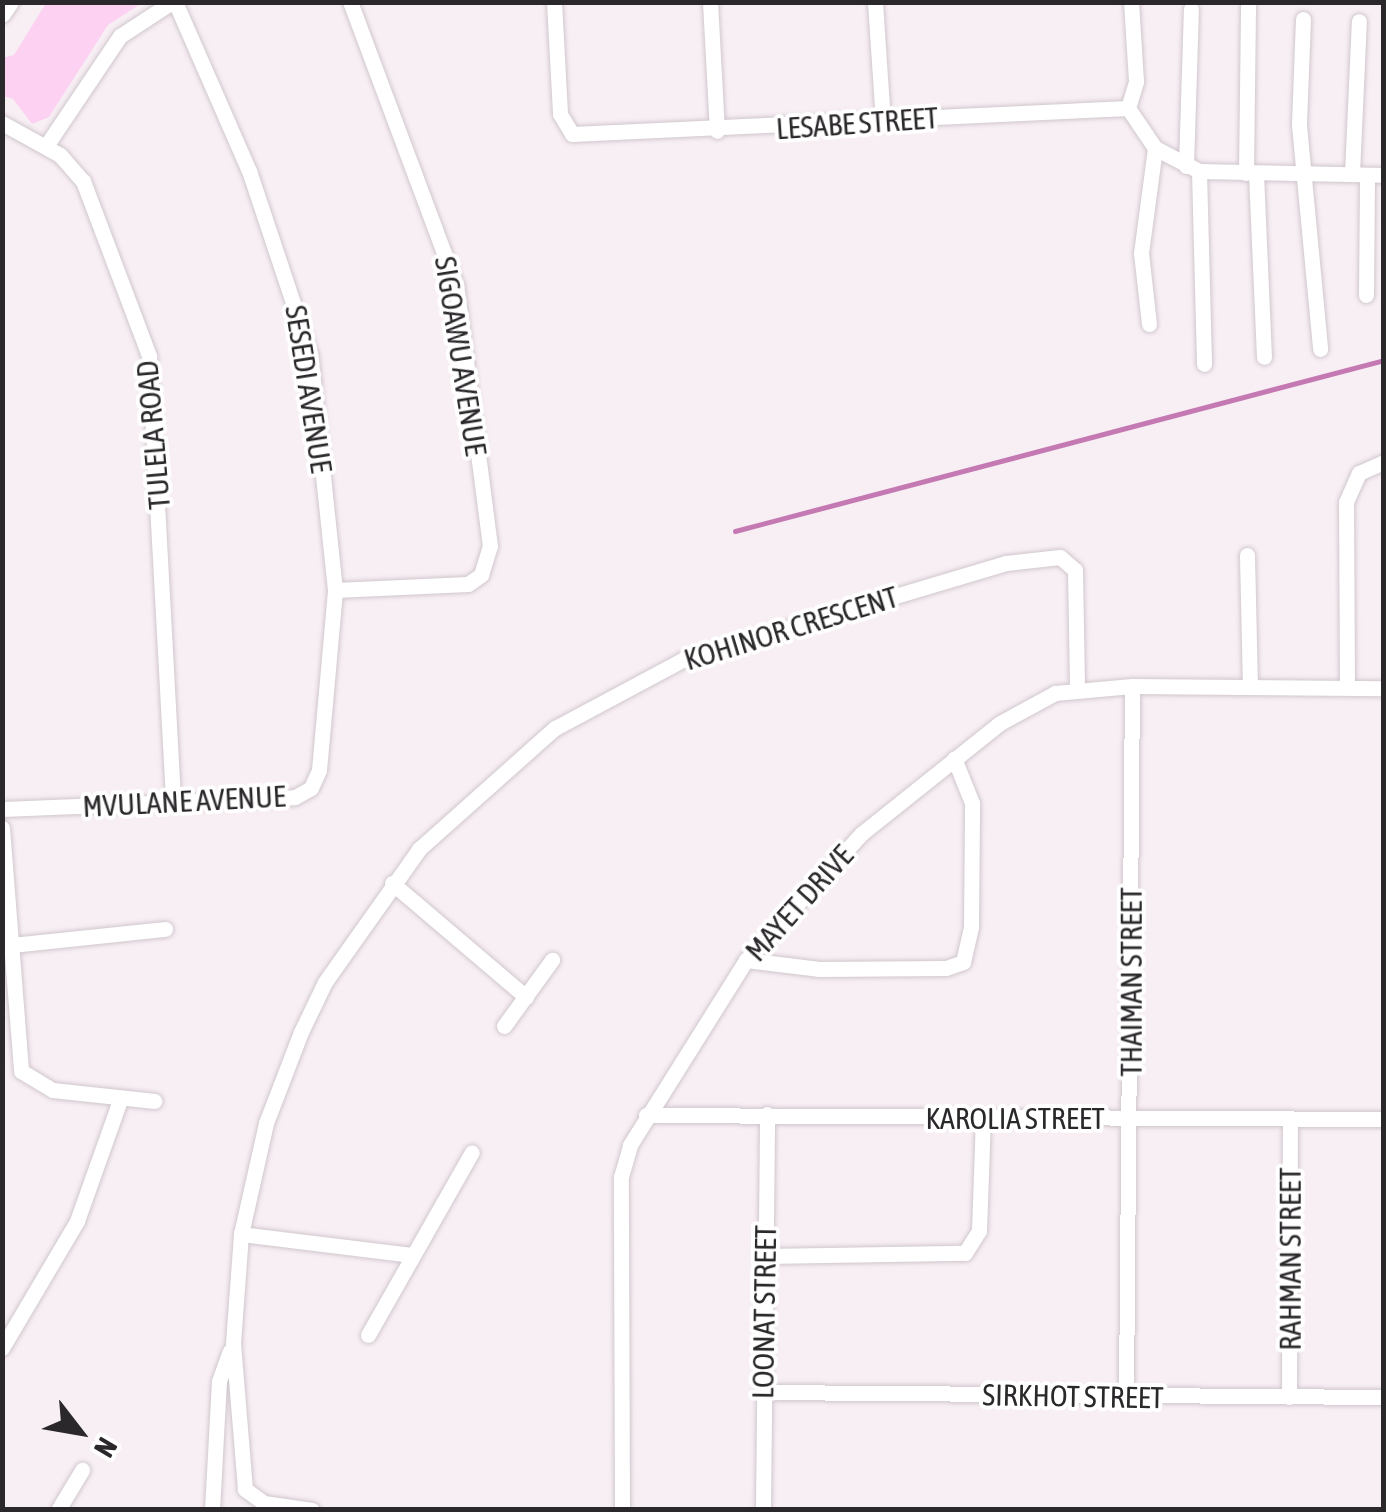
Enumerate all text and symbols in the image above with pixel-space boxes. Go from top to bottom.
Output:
street label: LESABE STREET [775,99,939,147]
street label: SIGOAWU AVENUE [427,254,495,458]
street label: SESEDI AVENUE [278,303,340,475]
street label: TULELA ROAD [129,359,177,511]
street label: KOHINOR CRESCENT [680,578,902,678]
street label: MVULANE AVENUE [82,778,286,824]
street label: MAYET DRIVE [738,838,860,968]
street label: THAIMAN STREET [1113,887,1149,1077]
street label: KAROLIA STREET [925,1100,1105,1136]
street label: RAHMAN STREET [1272,1167,1308,1351]
street label: LOONAT STREET [744,1225,784,1399]
street label: SIRKHOT STREET [982,1376,1164,1416]
north arrow [30,1382,130,1482]
text: N [88,1432,124,1463]

